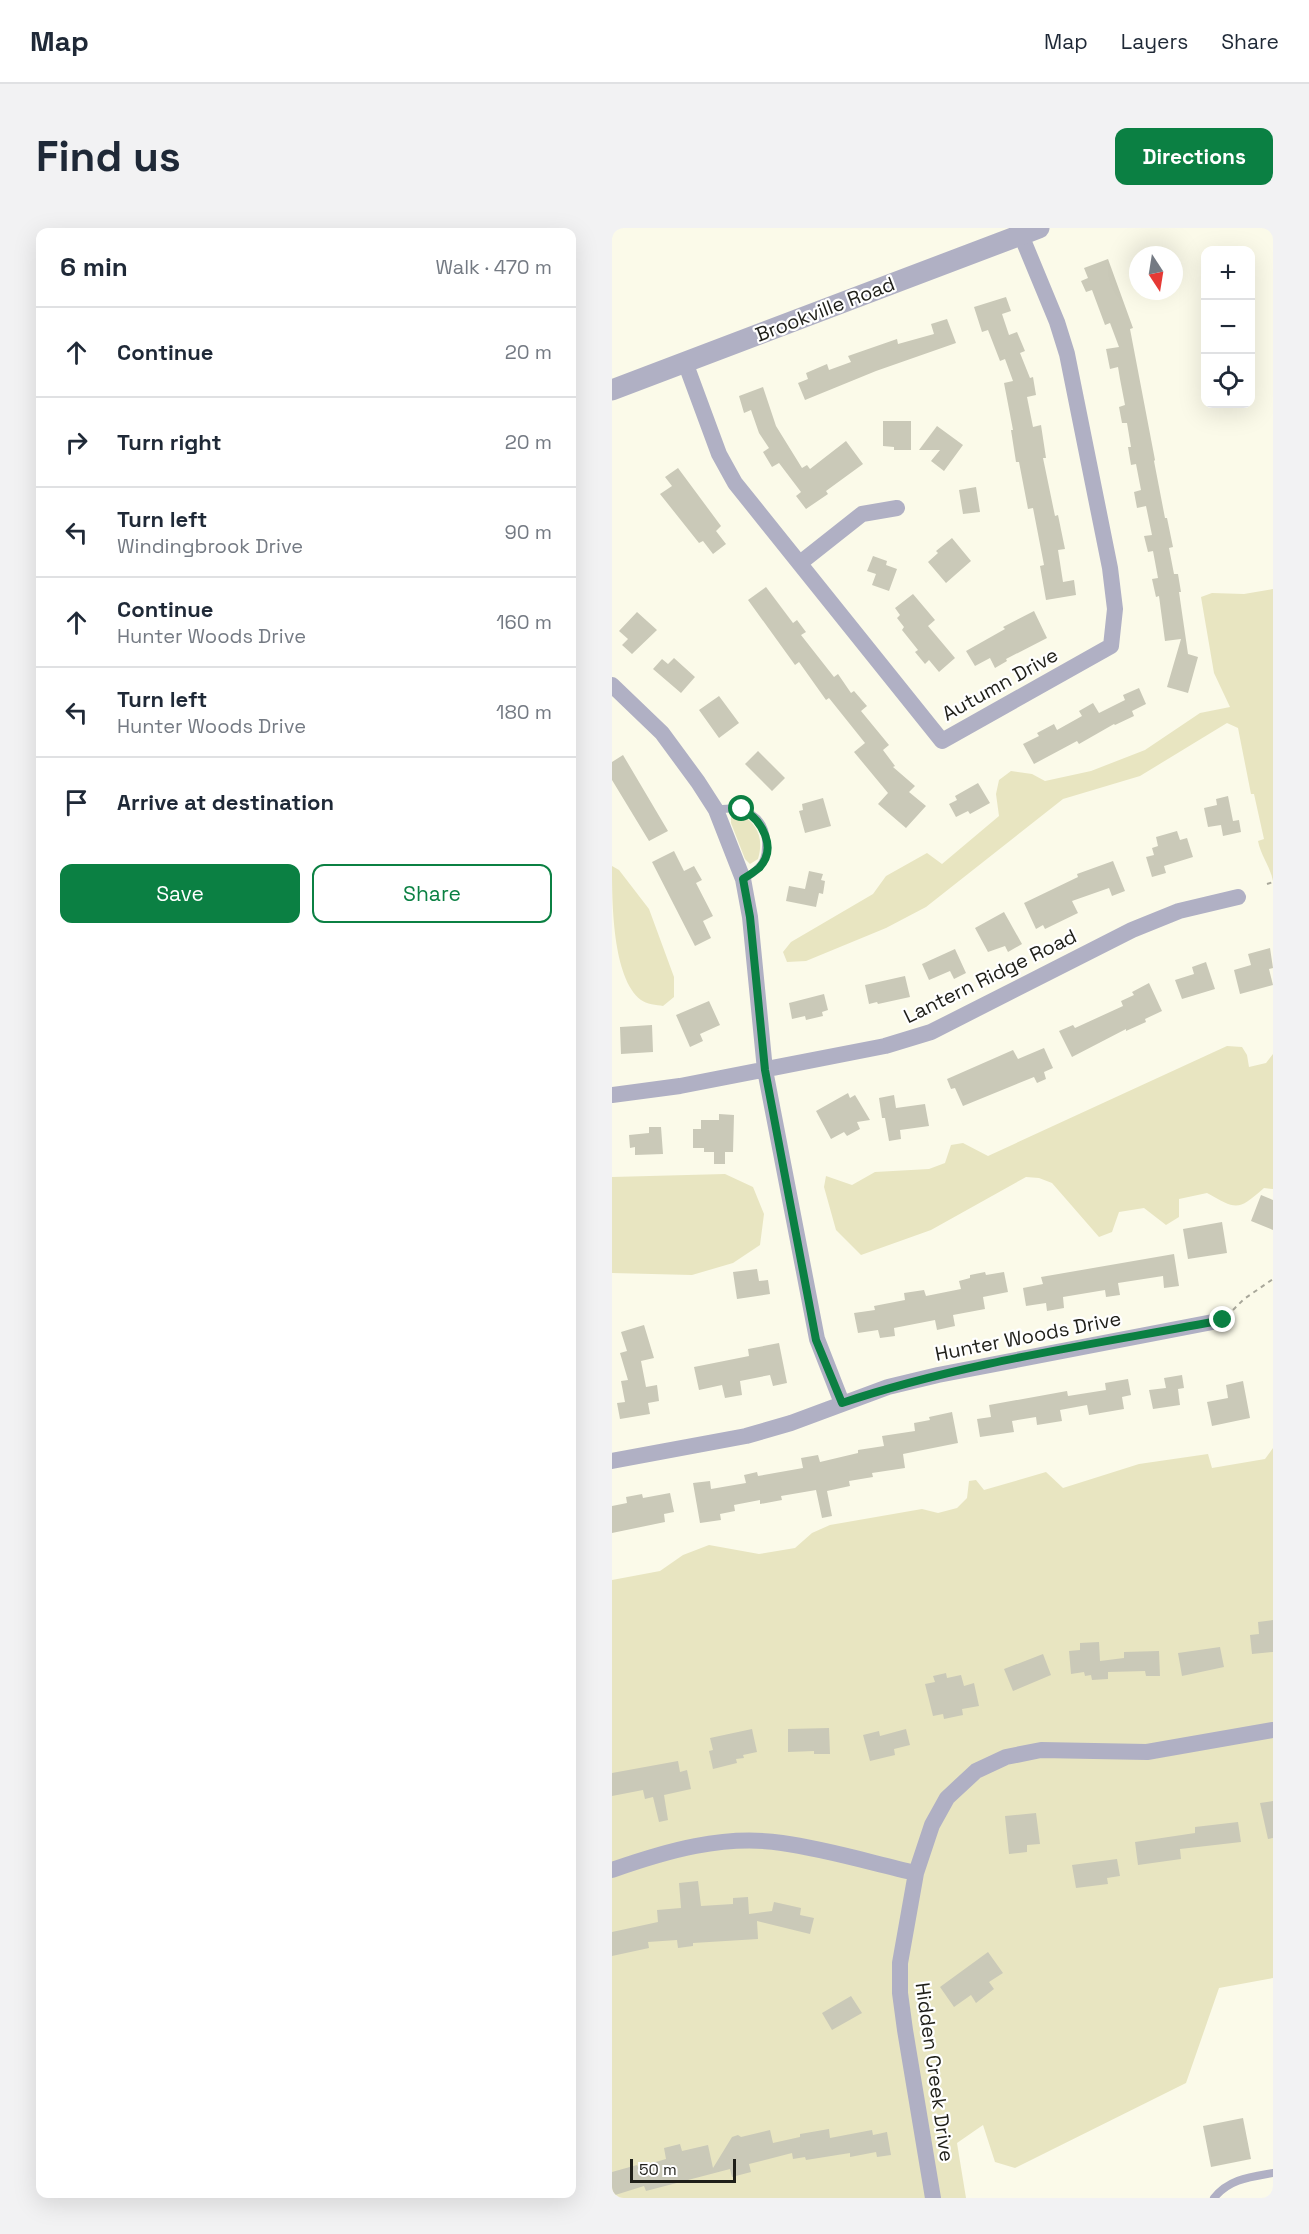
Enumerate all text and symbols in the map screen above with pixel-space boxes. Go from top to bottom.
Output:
text: Map [30,23,89,59]
text: Map [1044,28,1088,55]
text: Layers [1121,28,1188,55]
text: Share [1221,28,1279,55]
button: Directions [1115,128,1273,185]
text: Find us [36,130,181,183]
north arrow [1129,246,1183,300]
map controls [1201,246,1255,408]
button: + [1201,246,1255,300]
text: 6 min [60,250,128,284]
text: Walk · 470 m [435,254,552,280]
street label: Brookville Road [752,270,898,348]
button: − [1201,300,1255,354]
icon: ahead [60,336,93,369]
text: Continue [117,338,213,366]
text: 20 m [505,339,552,365]
button: locate [1201,354,1255,408]
icon: right [60,426,93,459]
text: Turn right [117,428,222,456]
text: 20 m [505,429,552,455]
text: Turn left [117,505,207,533]
icon: left [60,516,93,549]
text: 90 m [505,519,552,545]
text: Windingbrook Drive [117,533,303,559]
text: Continue [117,595,213,623]
icon: ahead [60,606,93,639]
text: 160 m [496,609,552,635]
text: Hunter Woods Drive [117,623,306,649]
street label: Autumn Drive [937,641,1063,727]
text: Turn left [117,685,207,713]
icon: left [60,696,93,729]
text: 180 m [496,699,552,725]
text: Hunter Woods Drive [117,713,306,739]
icon: arrive [60,786,93,819]
text: Arrive at destination [117,788,334,816]
route start [728,795,754,821]
button: Save [60,864,300,923]
button: Share [312,864,552,923]
street label: Lantern Ridge Road [899,923,1081,1029]
street label: Hunter Woods Drive [933,1305,1123,1367]
route end [1209,1306,1235,1332]
street label: Hidden Creek Drive [910,1981,960,2163]
scale bar [630,2156,736,2184]
text: 50 m [639,2159,677,2180]

